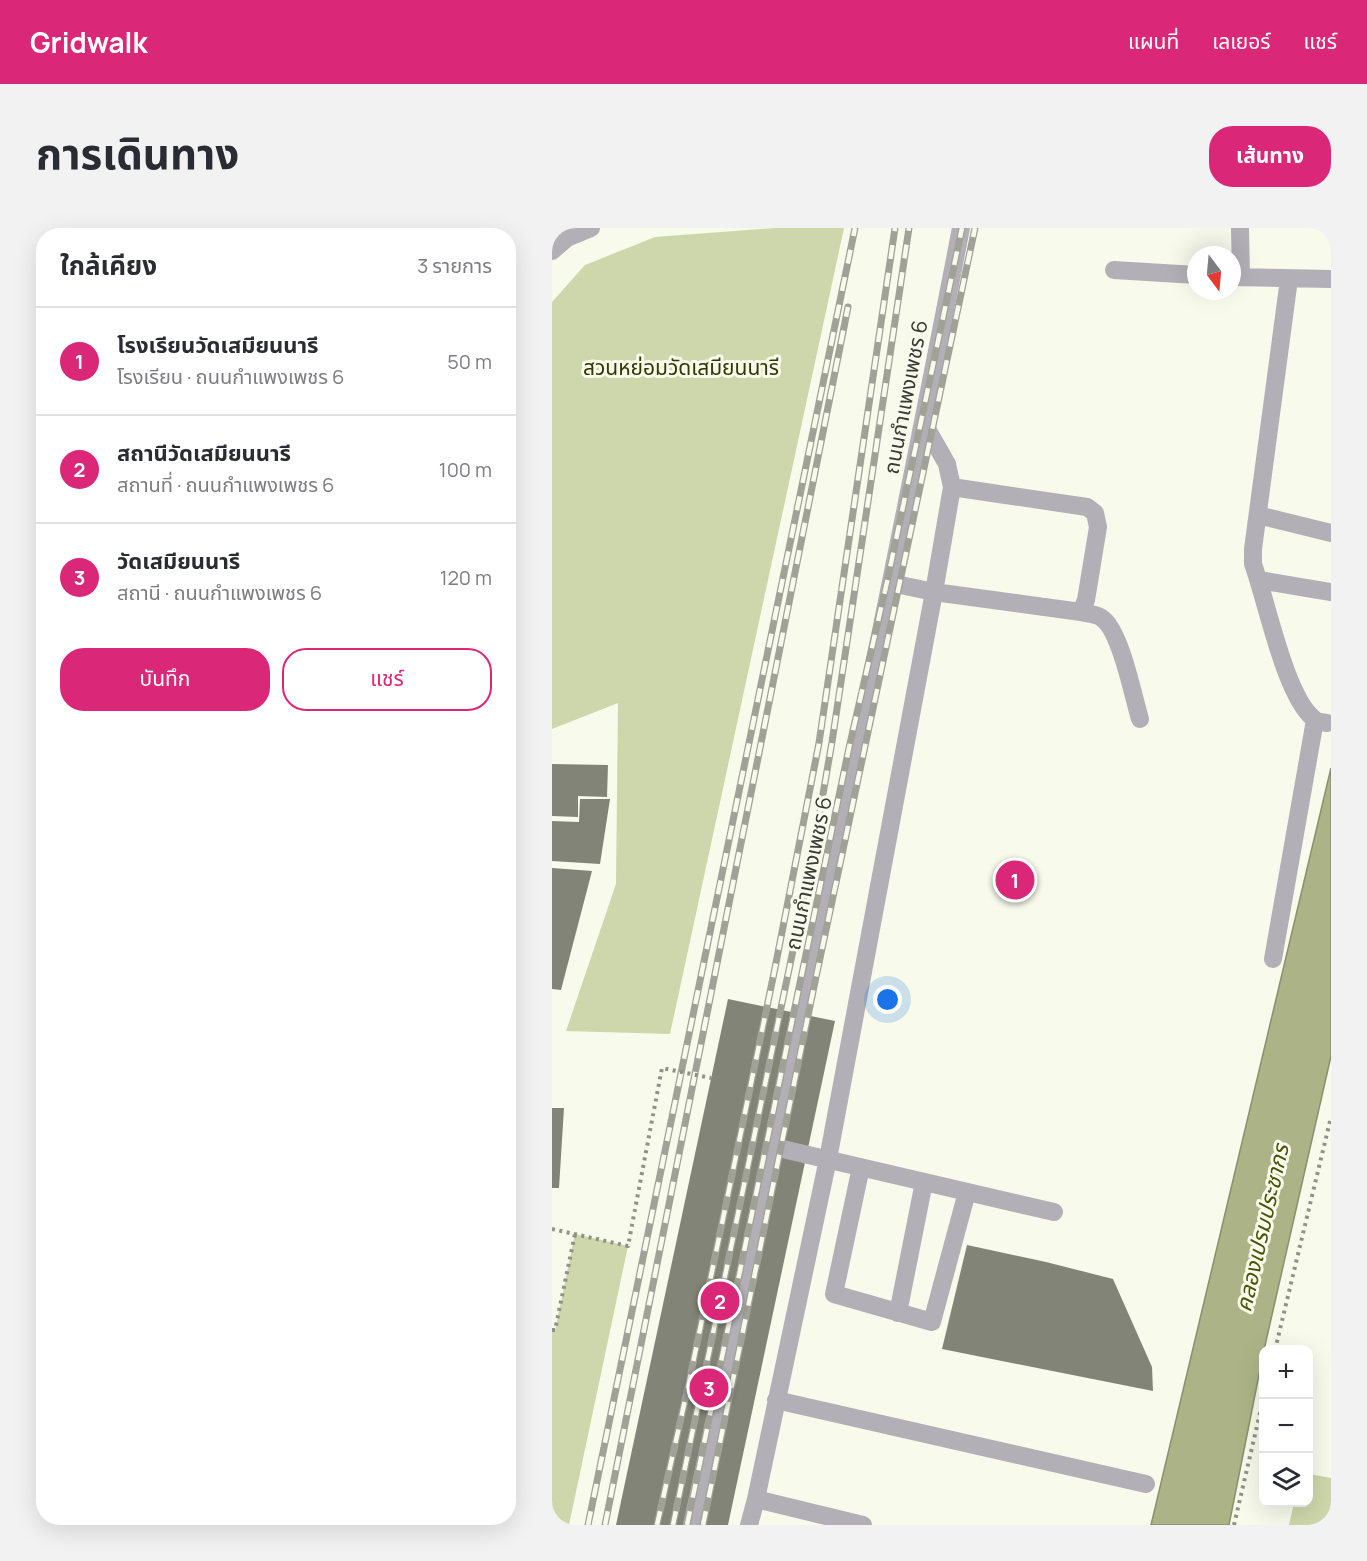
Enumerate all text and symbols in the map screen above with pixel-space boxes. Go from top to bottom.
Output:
text: Gridwalk [30,23,147,61]
text: แผนที่ [1128,27,1179,55]
text: เลเยอร์ [1212,27,1271,55]
text: แชร์ [1304,27,1337,55]
text: การเดินทาง [36,124,239,182]
button: เส้นทาง [1209,126,1331,187]
north arrow [1187,246,1241,300]
text: ใกล้เคียง [60,247,157,283]
text: 3 รายการ [417,252,492,279]
street label: ถนนกำแพงเพชร 6 [876,318,934,476]
text: โรงเรียนวัดเสมียนนารี [117,330,318,360]
text: 1 [75,348,84,375]
text: 50 m [447,348,492,375]
park label: สวนหย่อมวัดเสมียนนารี [583,353,779,381]
text: โรงเรียน · ถนนกำแพงเพชร 6 [117,363,344,390]
text: สถานีวัดเสมียนนารี [117,438,291,468]
text: 2 [74,456,85,483]
text: 100 m [439,456,492,483]
text: สถานที่ · ถนนกำแพงเพชร 6 [117,471,334,498]
text: วัดเสมียนนารี [117,546,240,576]
text: 3 [74,564,85,591]
text: 120 m [440,564,492,591]
text: สถานี · ถนนกำแพงเพชร 6 [117,579,322,606]
button: บันทึก [60,648,270,711]
button: แชร์ [282,648,492,711]
street label: ถนนกำแพงเพชร 6 [778,794,838,952]
pin: 1 [996,858,1034,902]
your location [873,985,902,1014]
water label: คลองเปรมประชากร [1228,1139,1296,1315]
pin: 2 [700,1278,740,1324]
map controls [1259,1345,1313,1507]
button: + [1259,1345,1313,1399]
pin: 3 [690,1366,728,1410]
button: − [1259,1399,1313,1453]
button: layers [1259,1453,1313,1507]

